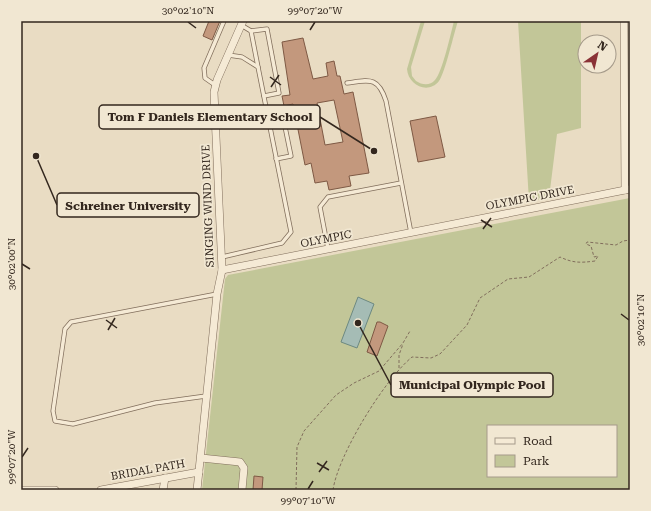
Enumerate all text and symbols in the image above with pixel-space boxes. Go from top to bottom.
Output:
text: 30°02'10"N [162,5,214,16]
text: 99°07'20"W [288,5,343,16]
north arrow [577,34,617,74]
text: N [595,38,610,54]
callout: Tom F Daniels Elementary School [99,105,320,129]
text: Tom F Daniels Elementary School [108,110,313,124]
street label: SINGING WIND DRIVE [199,144,217,268]
street label: OLYMPIC DRIVE [485,183,575,213]
callout: Schreiner University [57,193,199,217]
text: Schreiner University [65,199,192,213]
street label: OLYMPIC [299,228,353,250]
text: 30°02'00"N [6,238,17,290]
text: 30°02'10"N [635,294,646,346]
callout: Municipal Olympic Pool [391,373,553,397]
text: Municipal Olympic Pool [399,378,545,392]
legend [487,425,617,477]
text: 99°07'20"W [6,429,17,484]
text: Road [523,434,553,448]
text: Park [523,454,550,468]
street label: BRIDAL PATH [110,457,186,483]
text: 99°07'10"W [281,495,336,506]

